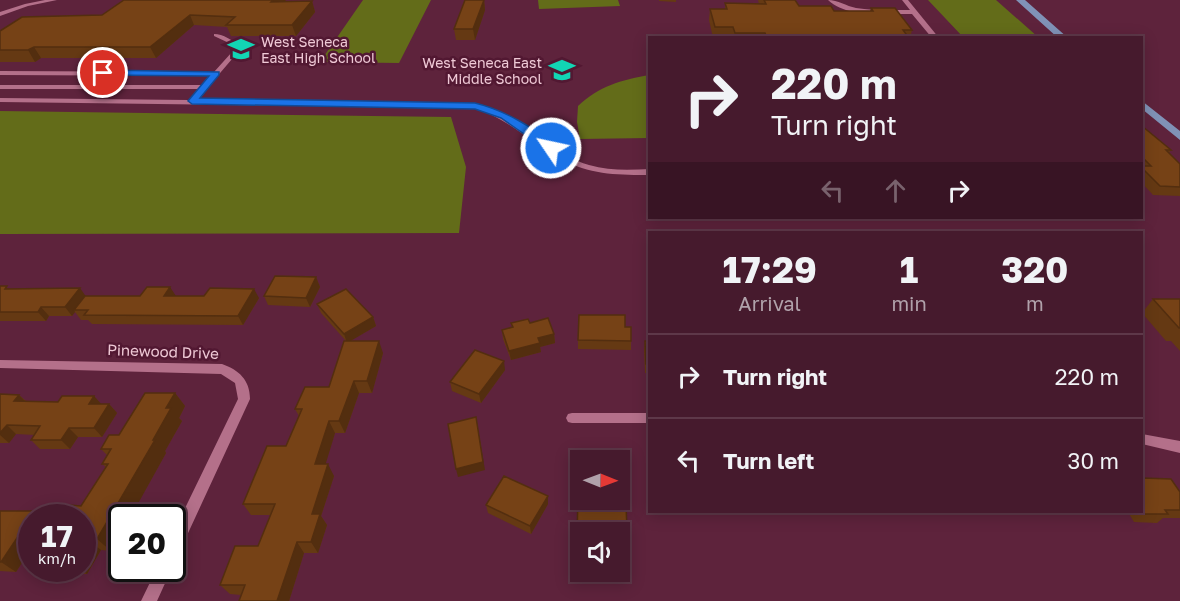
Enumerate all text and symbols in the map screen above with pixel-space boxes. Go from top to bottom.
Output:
place label: West Seneca East High School [261,33,375,66]
school or university icon: West Seneca East High School [226,34,256,64]
pin [77,47,128,98]
place label: West Seneca East Middle School [422,54,542,87]
school or university icon: West Seneca East Middle School [547,55,577,85]
icon: arrive [86,56,119,89]
text: 220 m [771,58,897,108]
icon: right [672,60,750,138]
text: Turn right [771,109,897,141]
position arrow [519,116,583,180]
icon: left [816,174,849,207]
icon: ahead [879,174,912,207]
icon: right [942,174,975,207]
text: 17:29 [722,248,817,291]
text: 1 [900,248,918,291]
text: 320 [1001,248,1069,291]
text: Arrival [738,291,801,315]
text: min [891,291,927,315]
text: m [1026,291,1044,315]
street label: Pinewood Drive [107,340,219,362]
icon: right [672,360,705,393]
text: Turn right [723,363,827,390]
text: 220 m [1055,363,1119,390]
icon: left [672,444,705,477]
text: Turn left [723,447,814,474]
text: 30 m [1068,447,1119,474]
north arrow [570,450,630,510]
map controls [570,450,630,582]
speed limit sign: 20 [108,504,186,582]
text: 17 [41,518,73,554]
button: sound [570,522,630,582]
text: km/h [38,549,76,567]

